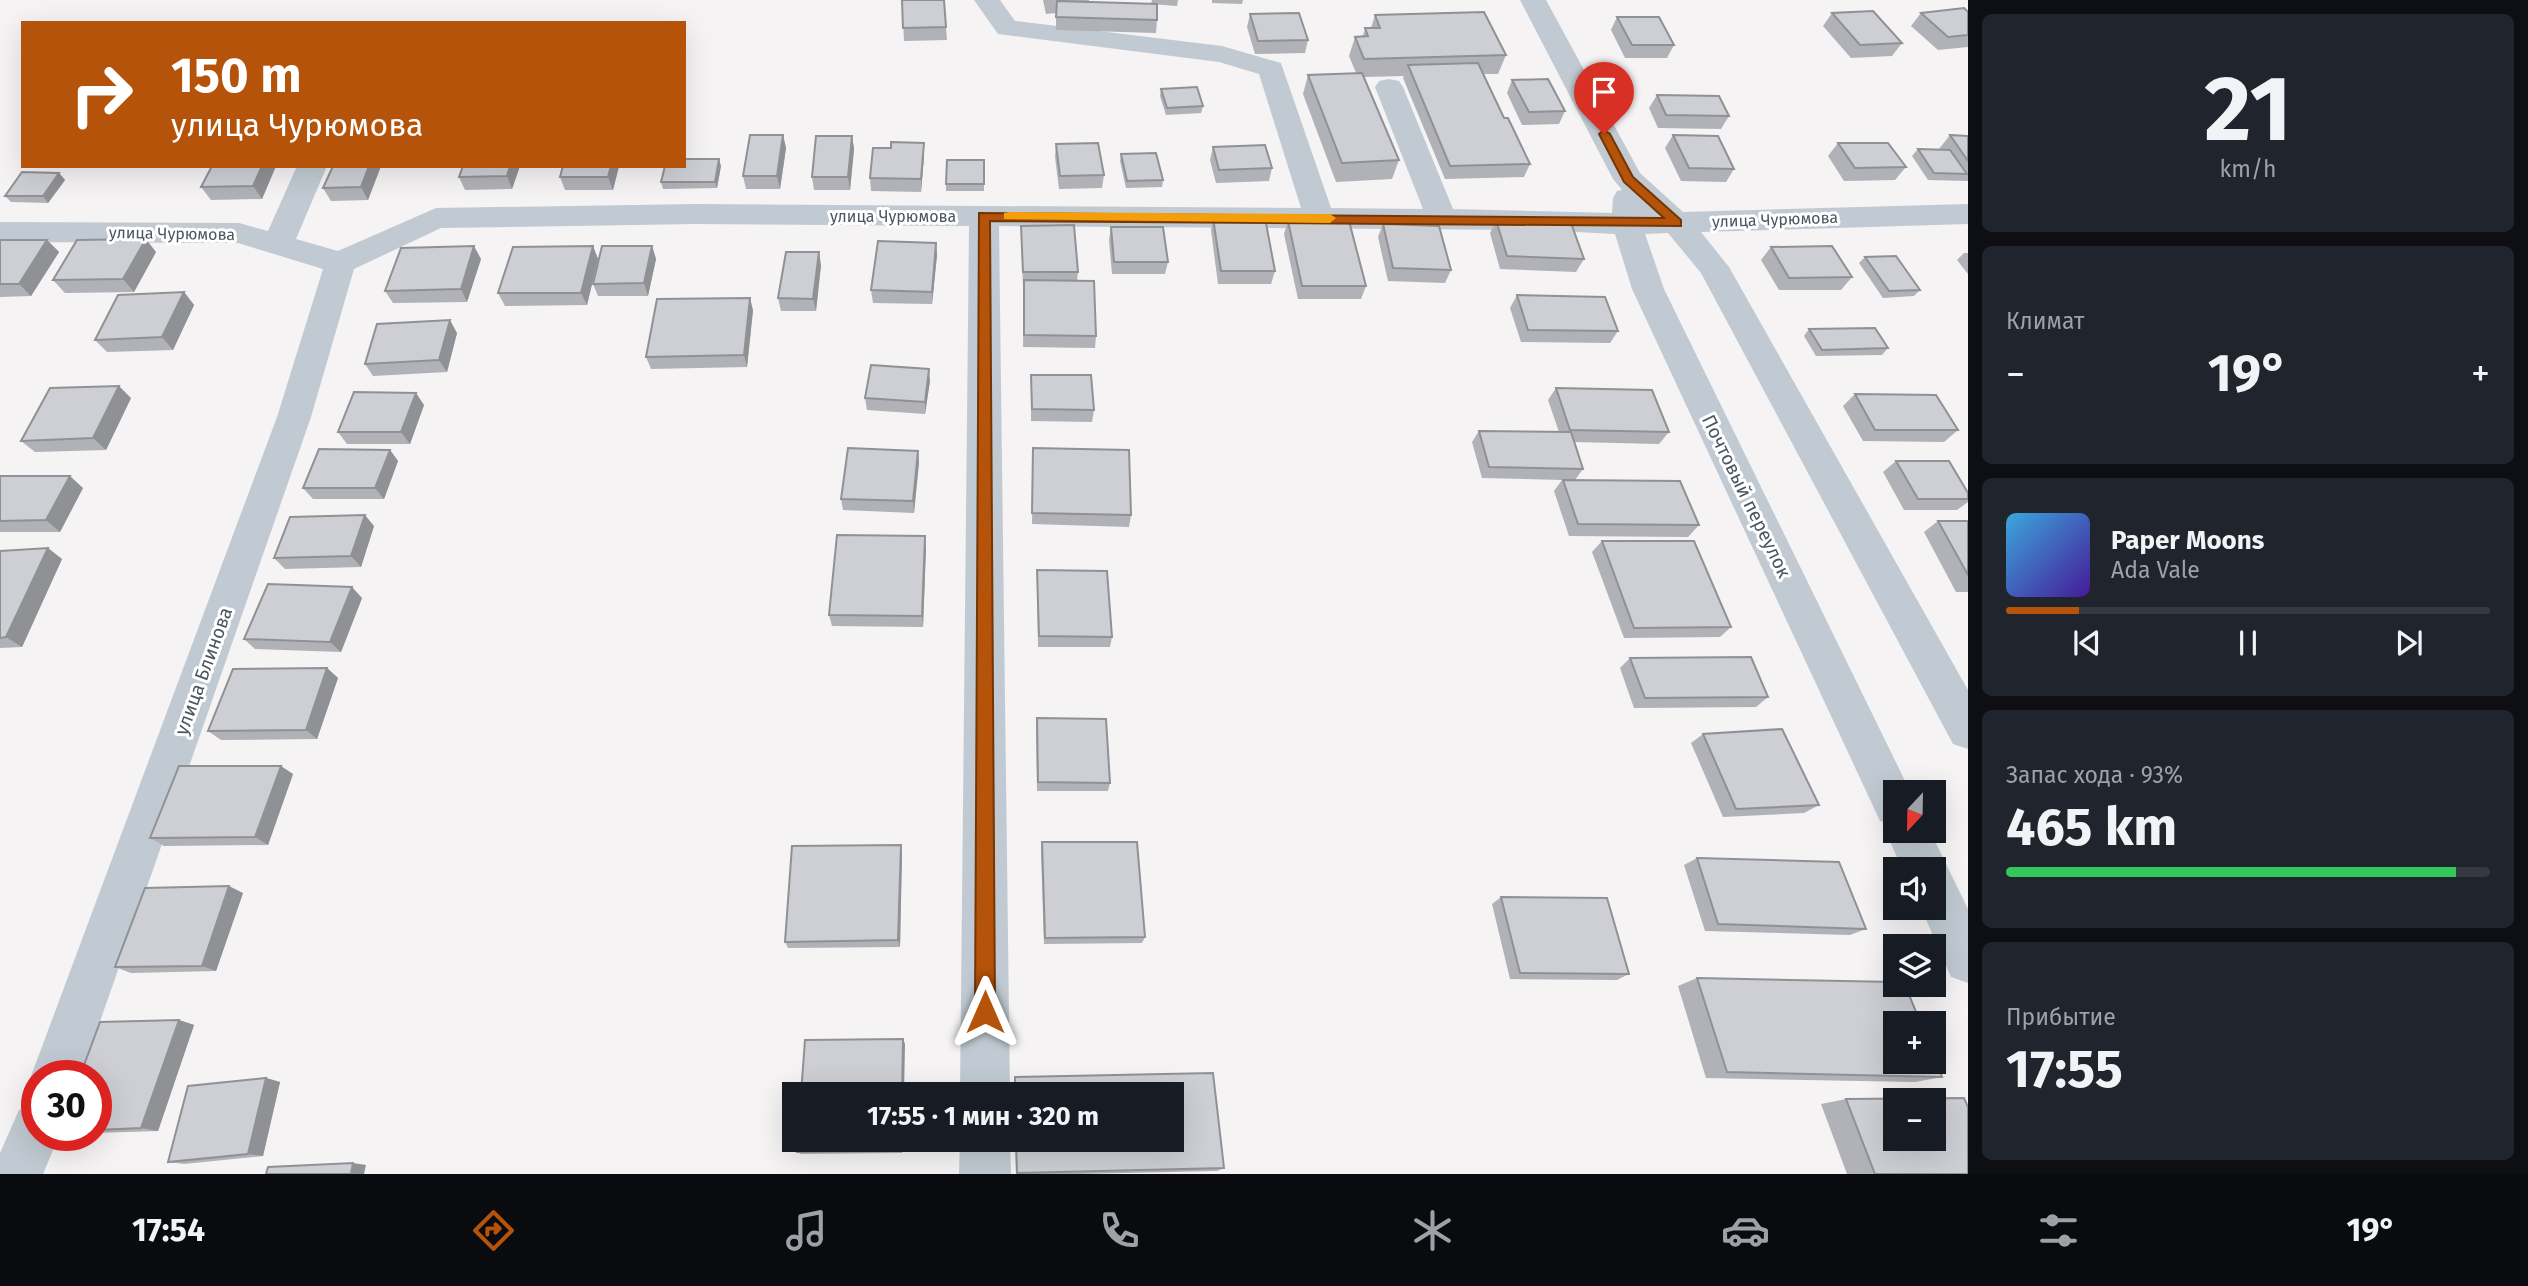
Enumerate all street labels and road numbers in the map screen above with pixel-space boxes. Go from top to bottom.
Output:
street label: улица Чурюмова [830,207,956,226]
street label: улица Чурюмова [1712,208,1838,231]
street label: улица Чурюмова [109,223,235,244]
street label: Почтовый переулок [1697,411,1796,582]
street label: улица Блинова [170,604,237,738]

